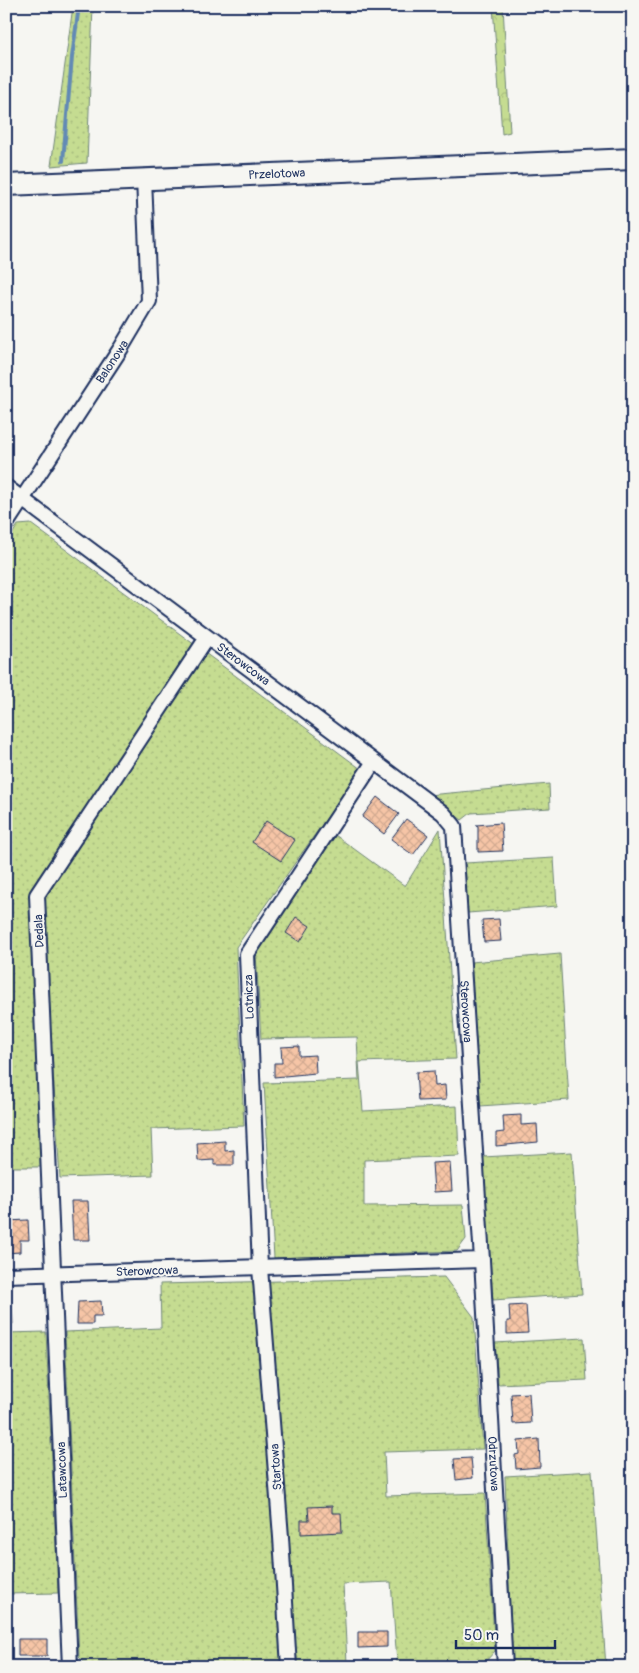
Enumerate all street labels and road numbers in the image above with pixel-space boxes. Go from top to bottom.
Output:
street label: Przelotowa [248,166,306,183]
street label: Balonowa [93,337,132,386]
street label: Sterowcowa [213,640,273,689]
street label: Dedala [31,914,48,948]
street label: Lotnicza [241,974,258,1020]
street label: Sterowcowa [456,980,475,1043]
street label: Sterowcowa [116,1263,179,1280]
street label: Odrzutowa [484,1436,502,1492]
street label: Latawcowa [54,1441,71,1499]
street label: Startowa [267,1443,286,1491]

